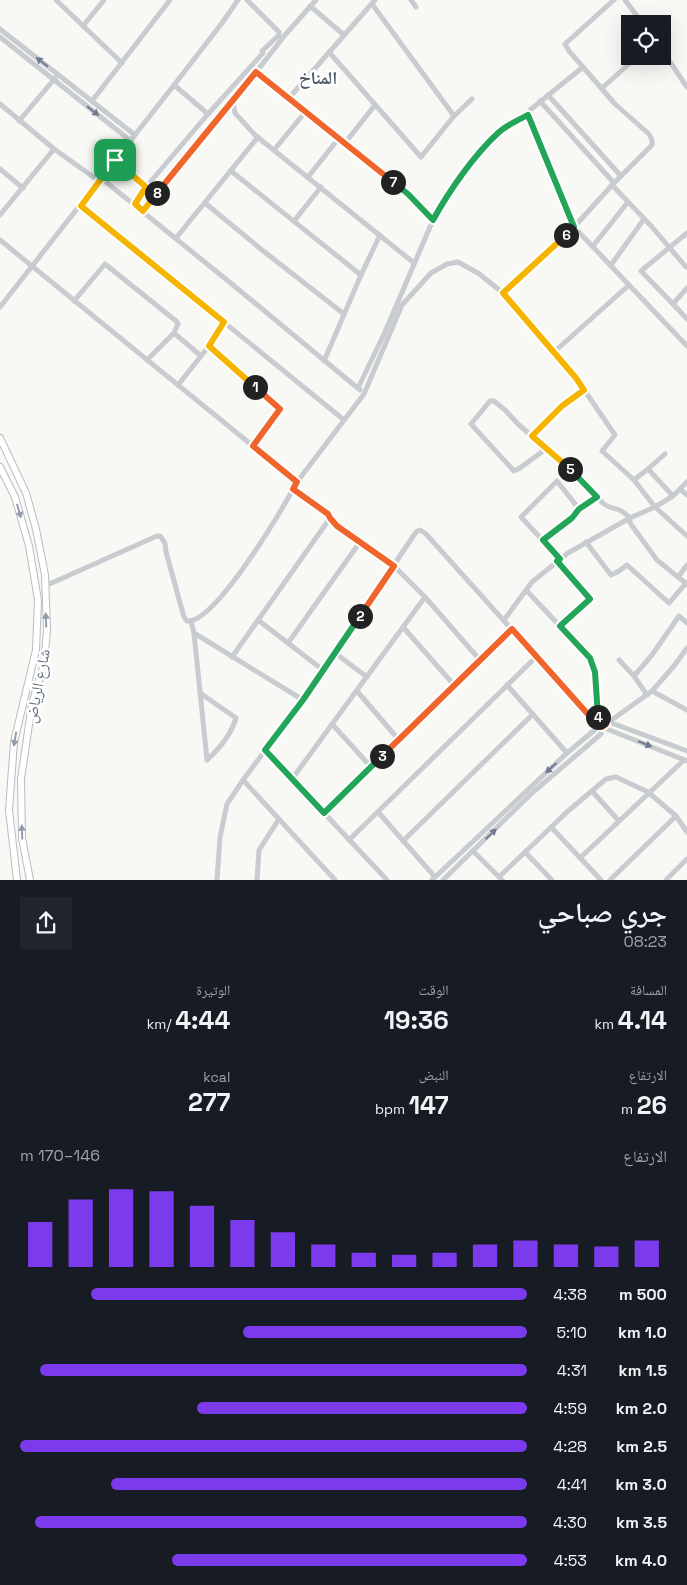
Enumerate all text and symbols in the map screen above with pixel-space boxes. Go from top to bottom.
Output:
map controls [621,15,671,65]
button: locate [621,15,671,65]
one-way arrow [36,56,49,67]
district label: المناخ [299,66,337,89]
one-way arrow [86,105,99,116]
pin [94,139,136,181]
icon: arrive [101,146,129,174]
pin: 7 [380,170,406,194]
text: 7 [390,173,397,191]
pin: 8 [144,180,170,206]
text: 8 [153,184,162,202]
pin: 6 [554,222,578,248]
text: 6 [562,226,571,244]
pin: 1 [242,374,268,400]
text: 1 [252,378,259,396]
pin: 5 [558,456,582,482]
text: 5 [566,460,575,478]
one-way arrow [15,504,23,519]
pin: 2 [348,604,372,628]
text: 2 [356,607,365,625]
one-way arrow [42,611,50,627]
street label: شارع الرياض [20,647,55,725]
pin: 4 [586,704,610,730]
text: 4 [594,708,603,726]
one-way arrow [10,732,18,748]
one-way arrow [637,741,652,748]
pin: 3 [370,744,394,768]
text: 3 [378,747,387,765]
one-way arrow [545,762,557,774]
one-way arrow [18,824,26,840]
one-way arrow [484,828,496,840]
text: جري صباحي [538,894,667,930]
button: share [20,897,72,949]
text: 08:23 [623,931,667,952]
text: الوتيرة [196,981,230,999]
text: الوقت [419,981,449,999]
text: المسافة [630,981,667,999]
text: 4:44 [175,1004,230,1036]
text: 19:36 [384,1004,449,1036]
text: 4.14 [618,1004,667,1036]
text: /km [147,1015,175,1033]
text: km [595,1015,618,1033]
text: النبض [419,1066,449,1084]
text: الارتفاع [629,1066,667,1084]
text: kcal [203,1068,230,1086]
text: 277 [188,1086,230,1118]
text: 147 [409,1089,449,1121]
text: 26 [637,1089,667,1121]
text: bpm [375,1100,409,1118]
text: m [621,1100,637,1118]
text: 146–170 m [20,1145,100,1166]
text: الارتفاع [623,1146,667,1167]
text: 4:38 [553,1284,587,1305]
text: 500 m [619,1284,667,1305]
text: 5:10 [556,1322,587,1343]
text: 1.0 km [618,1322,667,1343]
text: 4:31 [557,1360,587,1381]
text: 1.5 km [619,1360,667,1381]
text: 4:59 [554,1398,587,1419]
text: 2.0 km [616,1398,667,1419]
text: 4:28 [553,1436,587,1457]
text: 2.5 km [616,1436,667,1457]
text: 4:41 [557,1474,587,1495]
text: 3.0 km [616,1474,667,1495]
text: 4:30 [553,1512,587,1533]
text: 3.5 km [616,1512,667,1533]
text: 4:53 [554,1550,587,1571]
text: 4.0 km [615,1550,667,1571]

